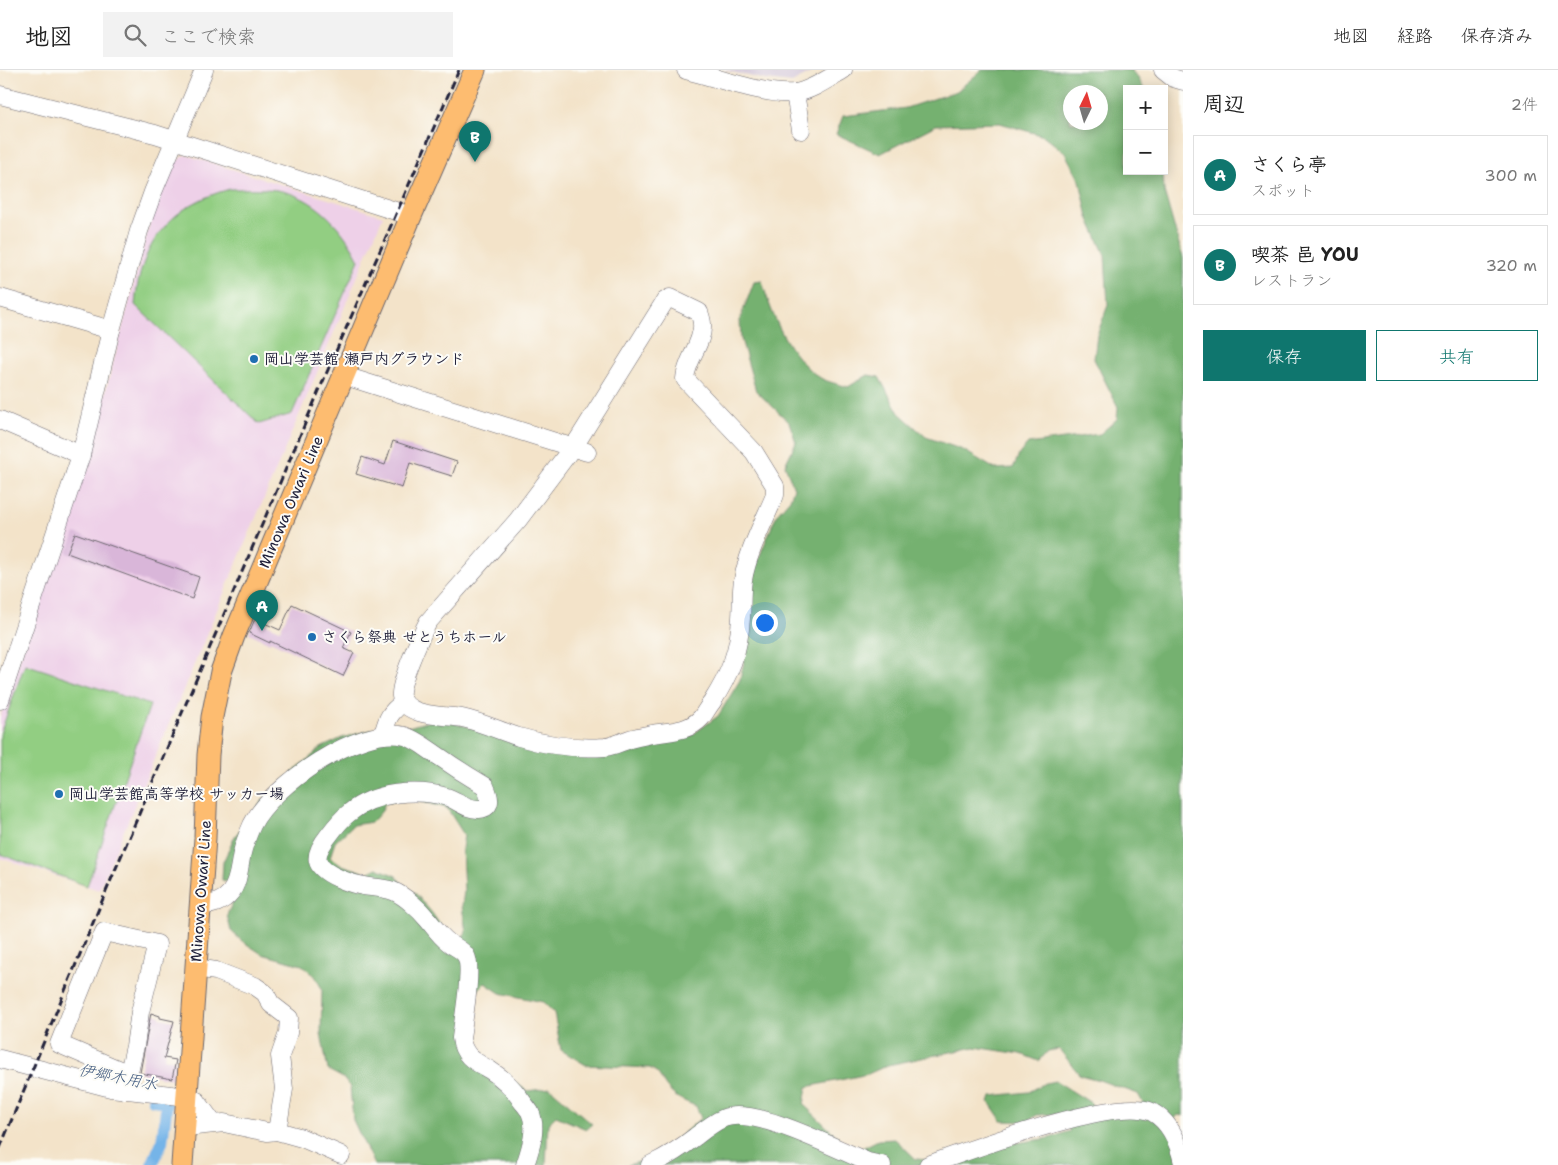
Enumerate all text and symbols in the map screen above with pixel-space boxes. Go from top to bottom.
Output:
search box [103,12,453,57]
text: 地図 [25,21,73,53]
icon: search [121,21,149,49]
text: ここで検索 [161,24,256,49]
text: 地図 [1333,24,1369,48]
text: 経路 [1397,24,1433,48]
text: 保存済み [1461,24,1533,48]
north arrow [1063,85,1108,130]
map controls [1123,85,1168,175]
button: + [1123,85,1168,130]
text: 周辺 [1203,90,1245,118]
text: 2件 [1511,94,1538,115]
pin: B [459,121,491,162]
button: − [1123,130,1168,175]
text: さくら亭 [1251,152,1327,177]
text: A [1214,165,1226,186]
text: 300 m [1485,165,1537,186]
text: スポット [1251,180,1315,201]
text: 喫茶 邑 YOU [1251,242,1359,267]
text: B [1215,255,1225,276]
text: 320 m [1486,255,1537,276]
text: レストラン [1251,270,1332,291]
button: 保存 [1203,330,1366,381]
button: 共有 [1376,330,1538,381]
place label: 岡山学芸館 瀬戸内グラウンド [264,349,464,369]
marker: 岡山学芸館 瀬戸内グラウンド [248,353,260,365]
street label: Minowa Owari Line [254,433,328,571]
pin: A [246,590,278,631]
your location [752,610,778,636]
place label: さくら祭典 せとうちホール [322,627,507,647]
marker: さくら祭典 せとうちホール [306,631,318,643]
place label: 岡山学芸館高等学校 サッカー場 [69,784,284,804]
marker: 岡山学芸館高等学校 サッカー場 [53,788,65,800]
street label: Minowa Owari Line [186,820,216,962]
water label: 伊郷木用水 [77,1059,159,1095]

